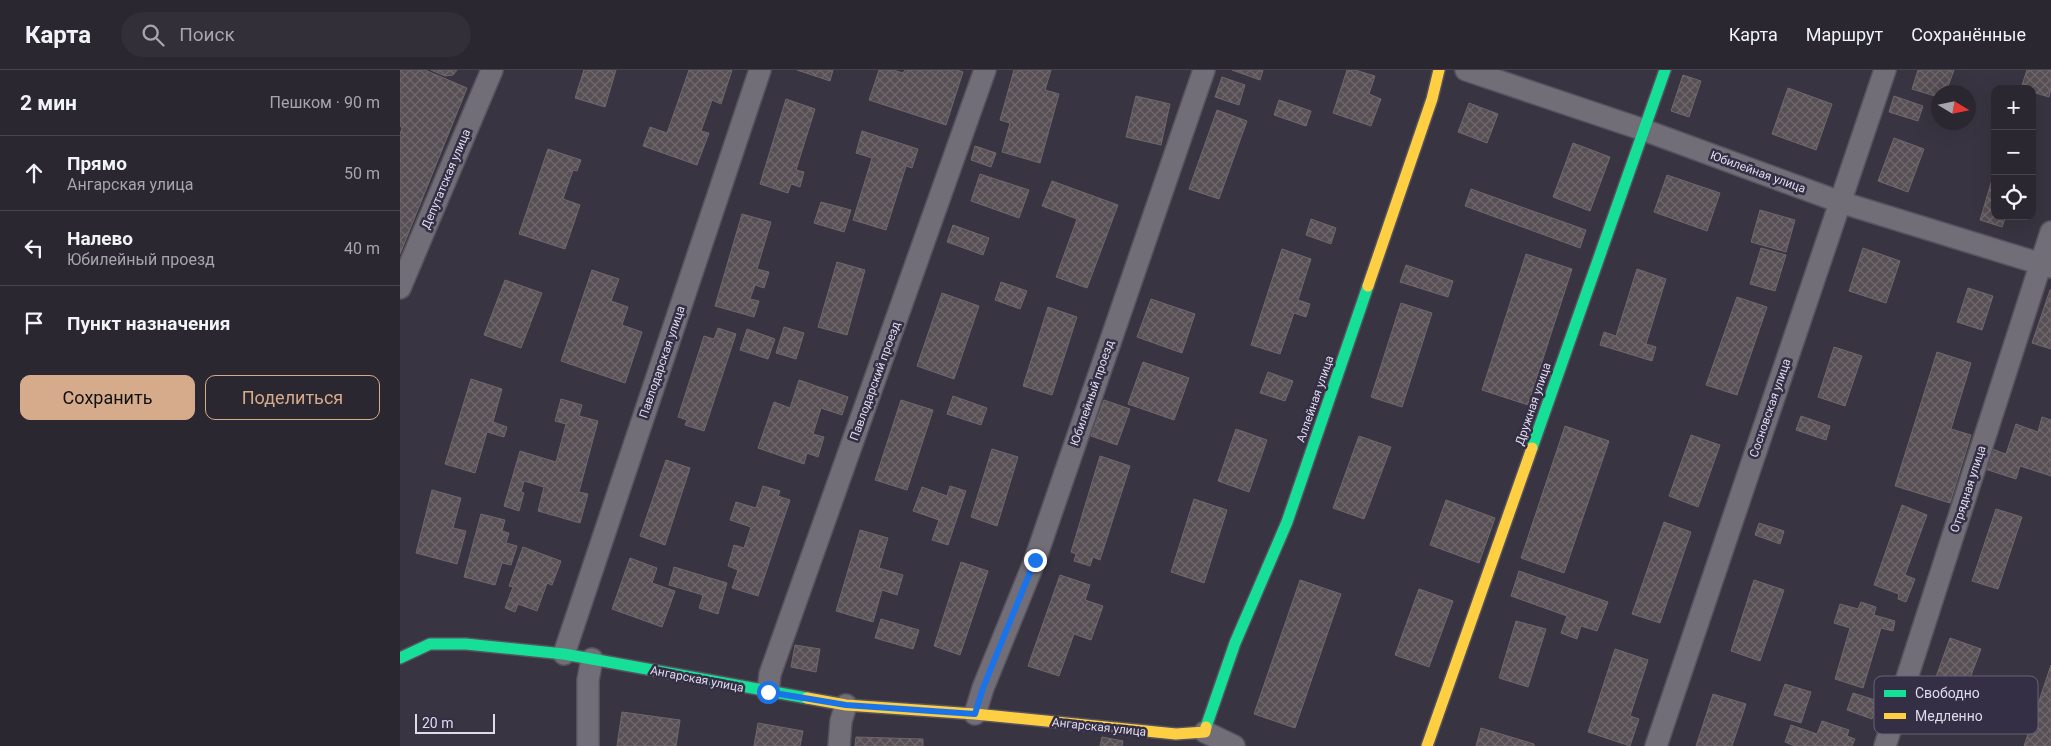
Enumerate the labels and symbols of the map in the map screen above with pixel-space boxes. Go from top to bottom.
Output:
north arrow [1931,85,1976,130]
street label: Депутатская улица [419,127,473,231]
street label: Юбилейная улица [1708,148,1808,196]
street label: Павлодарская улица [636,304,688,420]
street label: Павлодарский проезд [847,320,903,442]
street label: Юбилейный проезд [1067,338,1117,448]
street label: Аллейная улица [1294,354,1336,444]
street label: Сосновская улица [1747,357,1793,459]
street label: Дружная улица [1512,361,1554,447]
street label: Отрядная улица [1947,444,1989,534]
route end [1024,549,1047,572]
street label: Ангарская улица [649,663,745,695]
legend [1874,676,2038,734]
route start [757,681,780,704]
text: Свободно [1915,685,1980,701]
text: Медленно [1915,708,1983,724]
scale bar [415,711,495,734]
street label: Ангарская улица [1051,715,1147,739]

